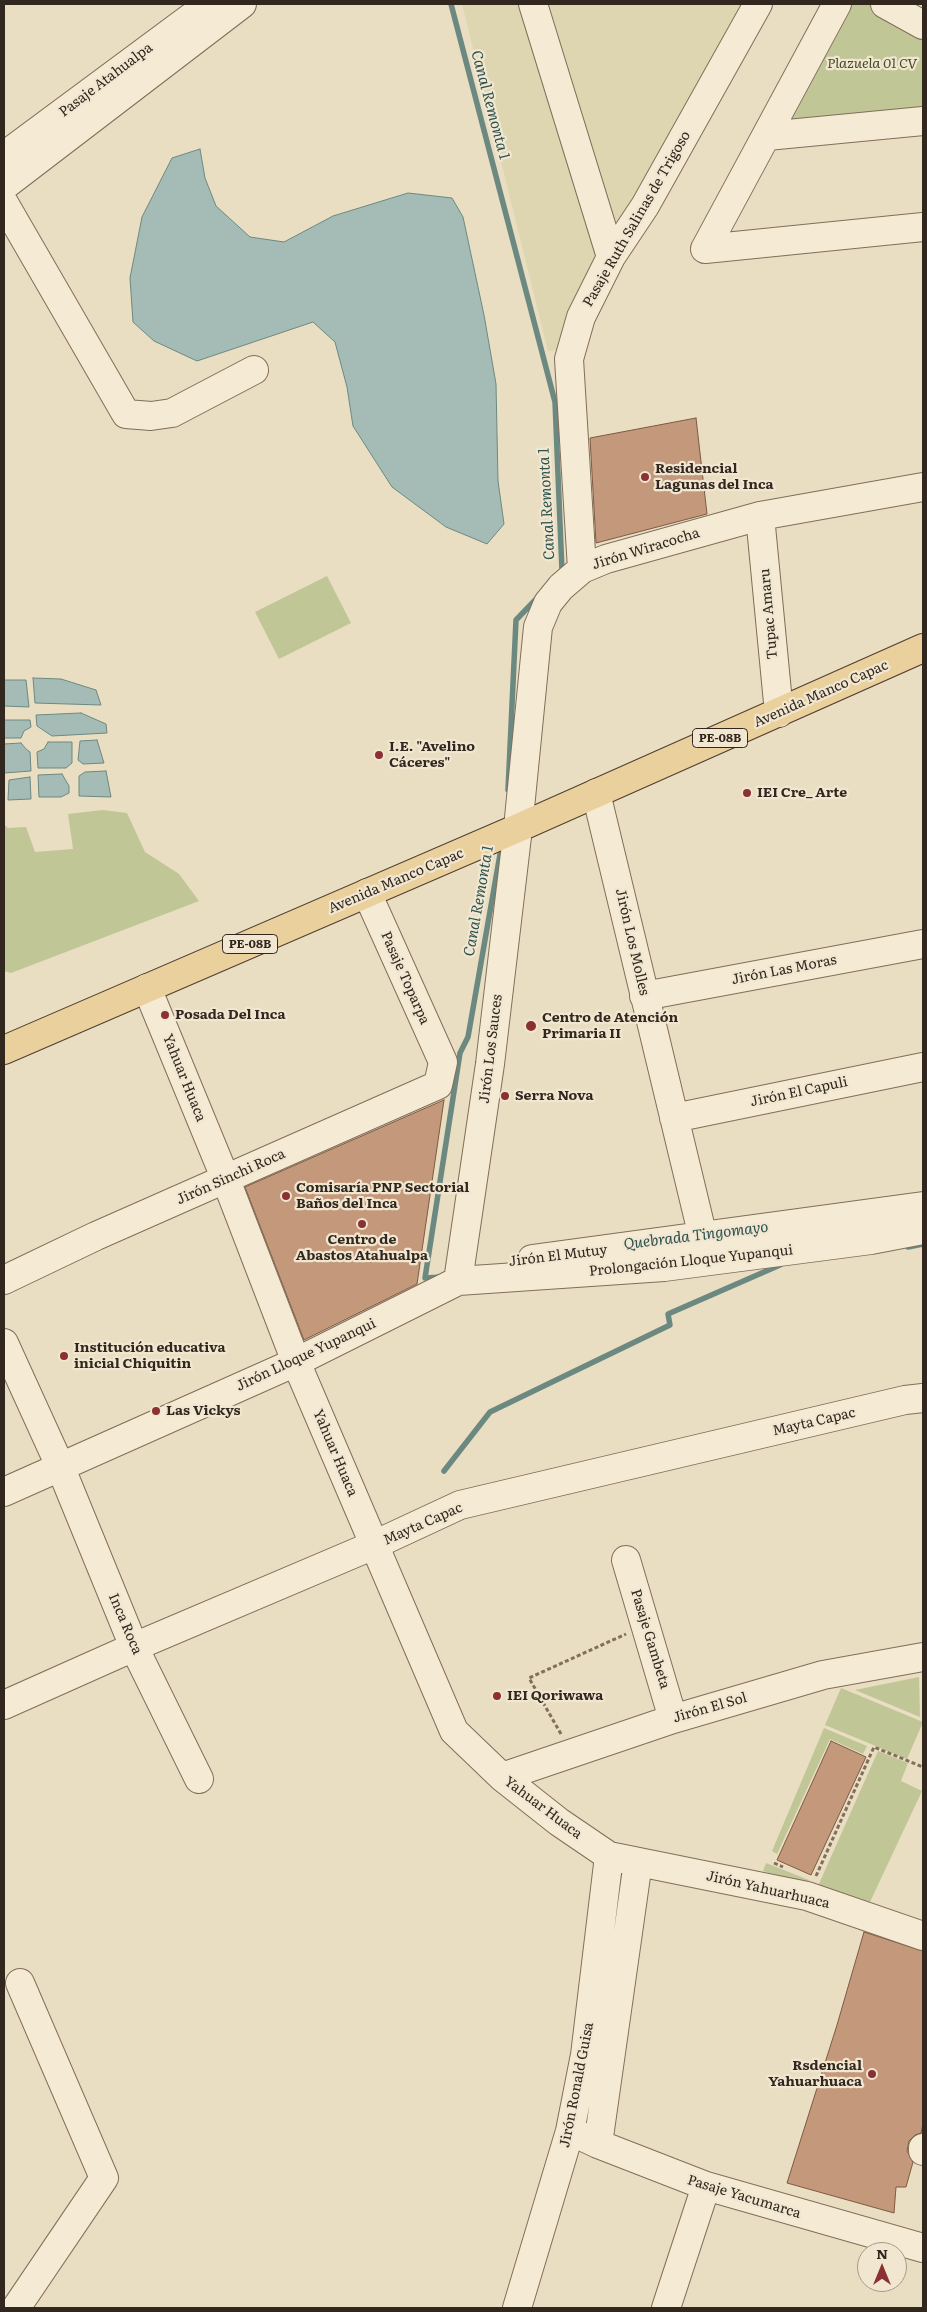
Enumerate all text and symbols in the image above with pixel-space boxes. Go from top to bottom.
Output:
street label: Pasaje Atahualpa [56,39,156,121]
water label: Canal Remonta 1 [467,49,513,161]
park label: Plazuela 01 CV [827,56,917,72]
street label: Pasaje Ruth Salinas de Trigoso [580,128,694,310]
water label: Canal Remonta 1 [535,448,559,560]
place label: Residencial Lagunas del Inca [655,461,774,494]
marker: Residencial Lagunas del Inca [639,471,651,483]
street label: Jirón Wiracocha [590,525,702,573]
street label: Tupac Amaru [757,568,781,660]
street label: Avenida Manco Capac [751,657,891,731]
road number: PE-08B [692,728,748,748]
place label: I.E. "Avelino Cáceres" [389,739,475,772]
marker: I.E. "Avelino Cáceres" [373,749,385,761]
place label: IEI Cre_ Arte [757,785,847,801]
marker: IEI Cre_ Arte [741,787,753,799]
water label: Canal Remonta 1 [460,844,498,958]
street label: Avenida Manco Capac [326,845,466,917]
street label: Jirón Los Molles [612,887,652,997]
street label: Pasaje Toparpa [377,929,433,1027]
road number: PE-08B [222,934,278,954]
street label: Jirón Las Moras [730,952,838,988]
street label: Jirón Los Sauces [476,994,506,1104]
place label: Posada Del Inca [175,1007,286,1023]
marker: Posada Del Inca [159,1009,171,1021]
place label: Centro de Atención Primaria II [542,1010,678,1042]
marker: Centro de Atención Primaria II [524,1019,538,1033]
street label: Yahuar Huaca [159,1032,209,1124]
street label: Jirón El Capuli [749,1073,849,1111]
place label: Serra Nova [515,1088,594,1104]
marker: Serra Nova [499,1090,511,1102]
street label: Jirón Sinchi Roca [174,1145,288,1209]
place label: Comisaría PNP Sectorial Baños del Inca [296,1180,469,1212]
marker: Comisaría PNP Sectorial Baños del Inca [280,1190,292,1202]
marker: Centro de Abastos Atahualpa [356,1218,368,1230]
water label: Quebrada Tingomayo [623,1218,769,1254]
place label: Centro de Abastos Atahualpa [296,1232,428,1264]
street label: Jirón El Mutuy [508,1242,608,1270]
street label: Prolongación Lloque Yupanqui [588,1242,794,1280]
street label: Jirón Lloque Yupanqui [233,1315,379,1395]
place label: Institución educativa inicial Chiquitin [74,1340,226,1372]
marker: Institución educativa inicial Chiquitin [58,1350,70,1362]
place label: Las Vickys [166,1403,241,1419]
street label: Mayta Capac [771,1404,857,1440]
marker: Las Vickys [150,1405,162,1417]
street label: Yahuar Huaca [309,1407,361,1499]
street label: Mayta Capac [381,1499,465,1549]
street label: Pasaje Gambeta [627,1587,673,1691]
street label: Inca Roca [105,1591,145,1657]
place label: IEI Qoriwawa [507,1688,603,1704]
street label: Jirón El Sol [671,1689,749,1727]
marker: IEI Qoriwawa [491,1690,503,1702]
street label: Yahuar Huaca [501,1773,585,1843]
street label: Jirón Yahuarhuaca [704,1868,832,1912]
street label: Jirón Ronald Guisa [557,2021,597,2149]
place label: Rsdencial Yahuarhuaca [768,2058,862,2090]
marker: Rsdencial Yahuarhuaca [866,2068,878,2080]
street label: Pasaje Yacumarca [685,2172,803,2222]
north arrow [857,2242,907,2292]
text: N [876,2243,888,2263]

